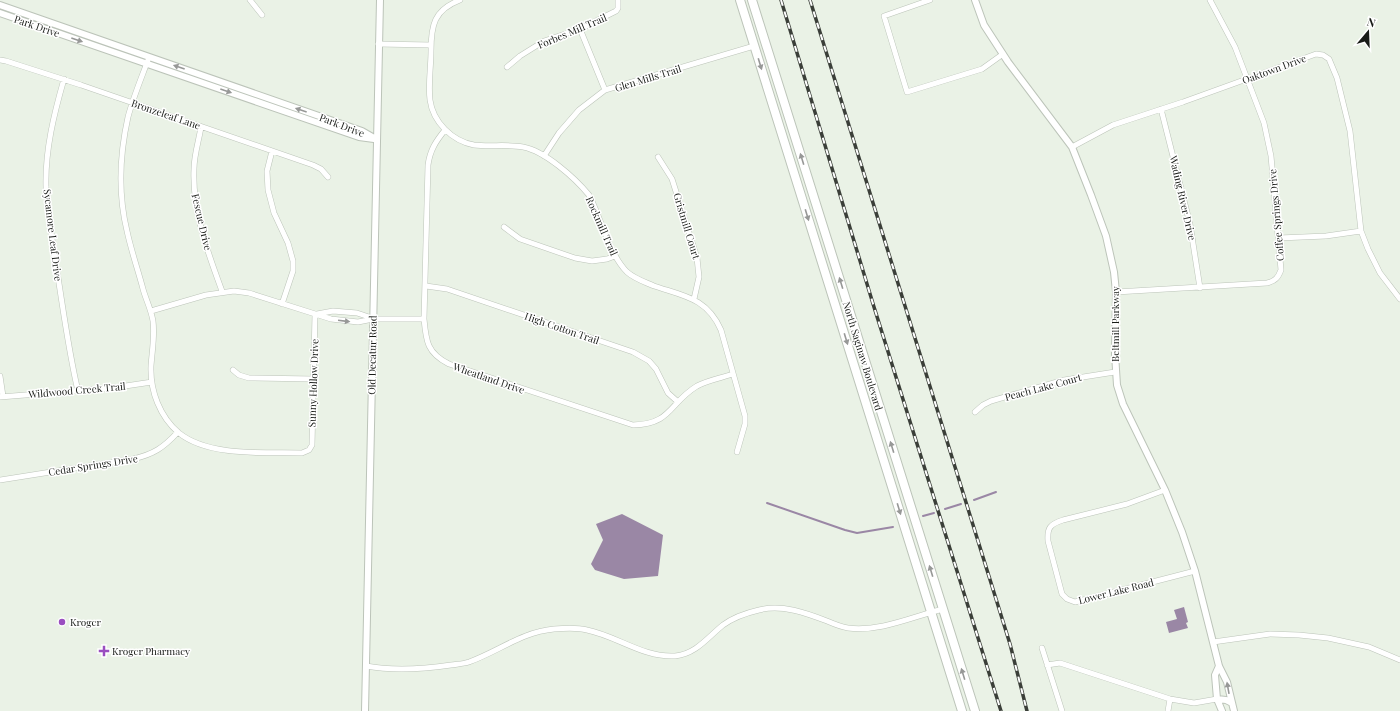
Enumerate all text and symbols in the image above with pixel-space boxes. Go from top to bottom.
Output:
street label: Forbes Mill Trail [535,10,609,52]
street label: Park Drive [12,12,62,40]
north arrow [1348,12,1388,52]
text: N [1365,14,1378,30]
one-way arrow [71,37,83,43]
street label: Oaktown Drive [1240,51,1308,87]
one-way arrow [757,58,763,70]
street label: Glen Mills Trail [613,61,683,95]
one-way arrow [172,64,184,70]
one-way arrow [220,89,232,95]
street label: Bronzeleaf Lane [130,96,202,132]
one-way arrow [295,107,307,113]
street label: Park Drive [317,110,367,140]
one-way arrow [799,153,805,165]
street label: Wading River Drive [1166,153,1200,242]
street label: Coffee Springs Drive [1265,168,1287,262]
street label: Sycamore Leaf Drive [40,188,66,282]
street label: Gristmill Court [670,191,704,261]
street label: Fescue Drive [189,192,215,252]
street label: Rockmill Trail [583,194,621,258]
one-way arrow [804,209,810,221]
one-way arrow [838,277,844,289]
street label: Beltmill Parkway [1108,286,1122,362]
street label: North Saginaw Boulevard [840,300,886,412]
street label: High Cotton Trail [523,309,601,347]
street label: Old Decatur Road [364,315,380,395]
one-way arrow [338,318,350,324]
one-way arrow [843,333,849,345]
street label: Sunny Hollow Drive [304,339,322,427]
street label: Wheatland Drive [450,359,527,397]
street label: Peach Lake Court [1003,370,1083,404]
street label: Wildwood Creek Trail [27,379,126,401]
one-way arrow [889,441,895,453]
street label: Cedar Springs Drive [47,451,139,479]
one-way arrow [896,503,902,515]
one-way arrow [928,565,934,577]
street label: Lower Lake Road [1077,575,1155,607]
place label: Kroger [70,615,102,629]
marker: Kroger [57,617,67,627]
place label: Kroger Pharmacy [112,644,190,658]
marker: Kroger Pharmacy [99,646,109,656]
one-way arrow [960,667,966,679]
one-way arrow [1225,682,1231,694]

